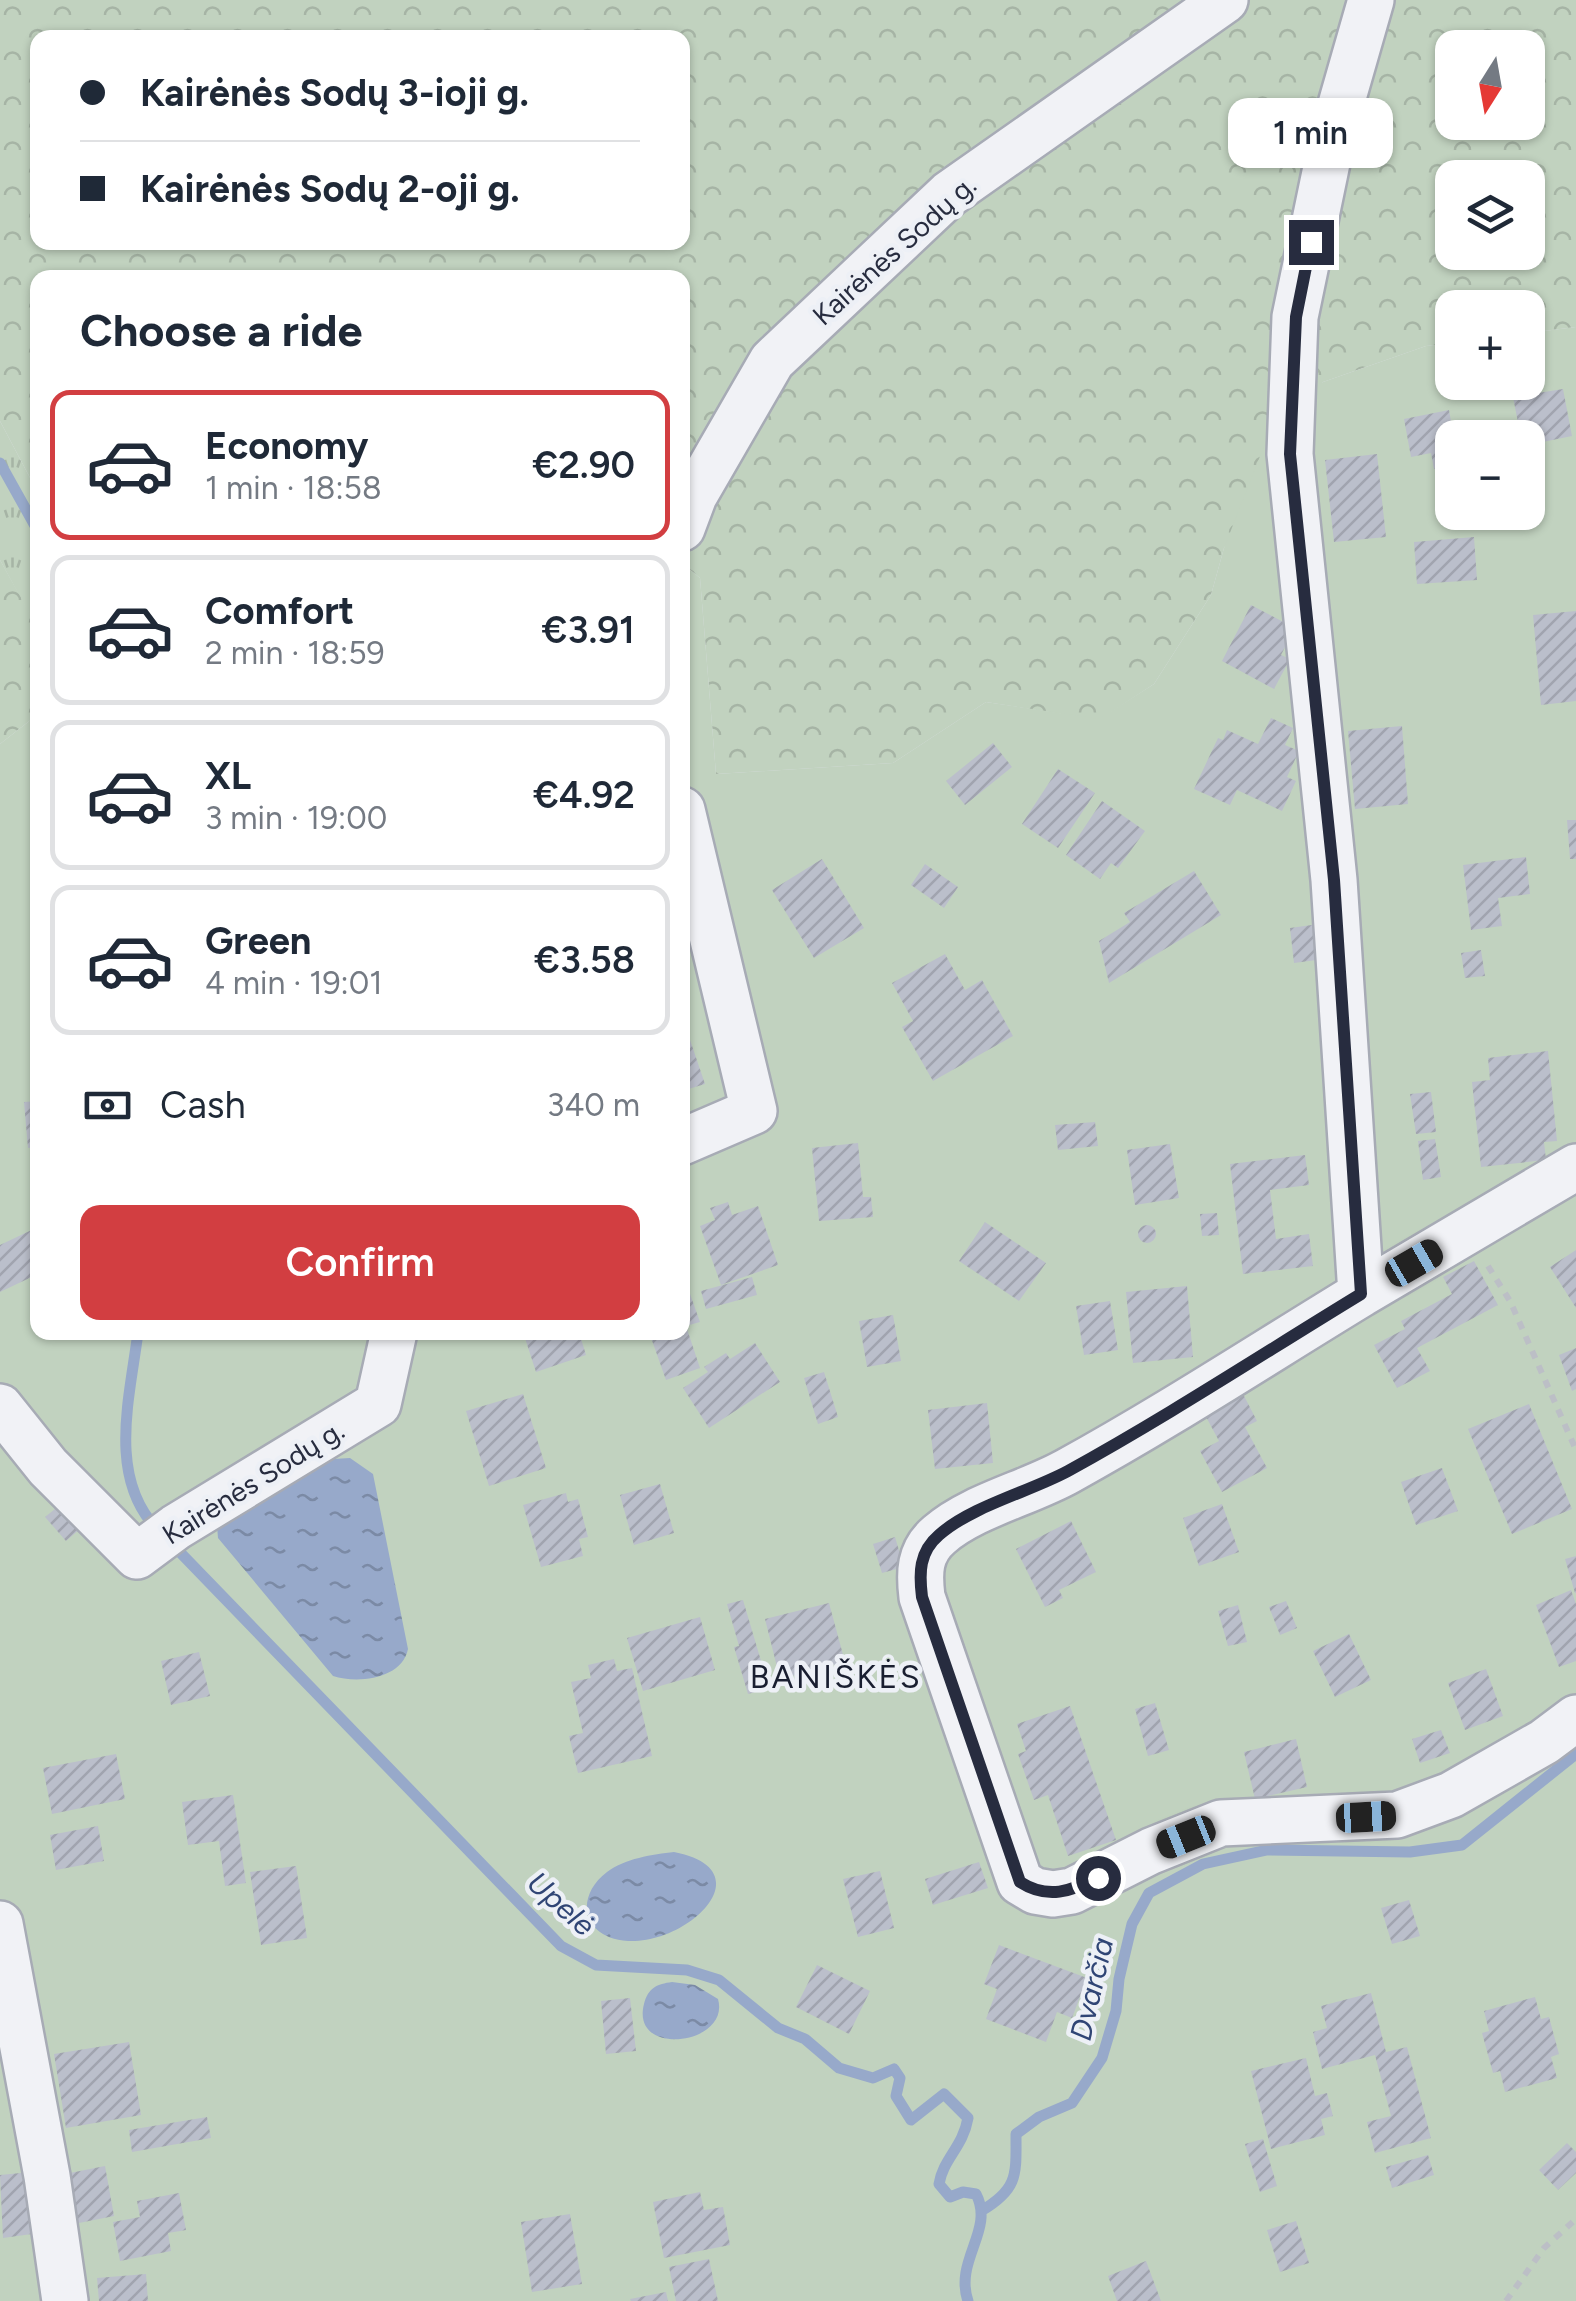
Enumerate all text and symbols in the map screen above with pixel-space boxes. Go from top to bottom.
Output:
north arrow [1435,30,1545,140]
map controls [1435,30,1545,530]
text: Kairėnės Sodų 3-ioji g. [140,70,529,116]
callout: 1 min [1228,97,1394,167]
text: 1 min [1273,114,1348,152]
button: layers [1435,160,1545,270]
text: Kairėnės Sodų 2-oji g. [140,166,520,212]
street label: Kairėnės Sodų g. [805,168,983,332]
route end [1289,220,1334,265]
button: + [1435,290,1545,400]
text: Choose a ride [80,303,362,357]
icon: car [85,420,175,510]
button: − [1435,420,1545,530]
text: Economy [205,423,368,469]
text: €2.90 [532,442,635,488]
text: 1 min · 18:58 [205,469,382,507]
icon: car [85,585,175,675]
text: Comfort [205,588,354,634]
text: €3.91 [542,607,635,653]
text: 2 min · 18:59 [205,634,385,672]
icon: car [85,750,175,840]
text: XL [205,753,251,799]
text: €4.92 [533,772,635,818]
text: 3 min · 19:00 [205,799,387,837]
icon: car [85,915,175,1005]
text: Green [205,918,311,964]
text: €3.58 [534,937,635,983]
text: 4 min · 19:01 [205,964,382,1002]
icon: cash [80,1078,135,1133]
text: Cash [160,1082,246,1128]
text: 340 m [547,1086,640,1124]
button: Confirm [80,1205,640,1320]
car [1381,1235,1447,1291]
street label: Kairėnės Sodų g. [156,1412,350,1552]
district label: BANIŠKĖS [750,1658,922,1696]
car [1335,1800,1397,1834]
car [1153,1812,1219,1862]
route start [1076,1856,1121,1901]
water label: Upelė [520,1864,603,1944]
water label: Dvarčia [1062,1934,1121,2044]

